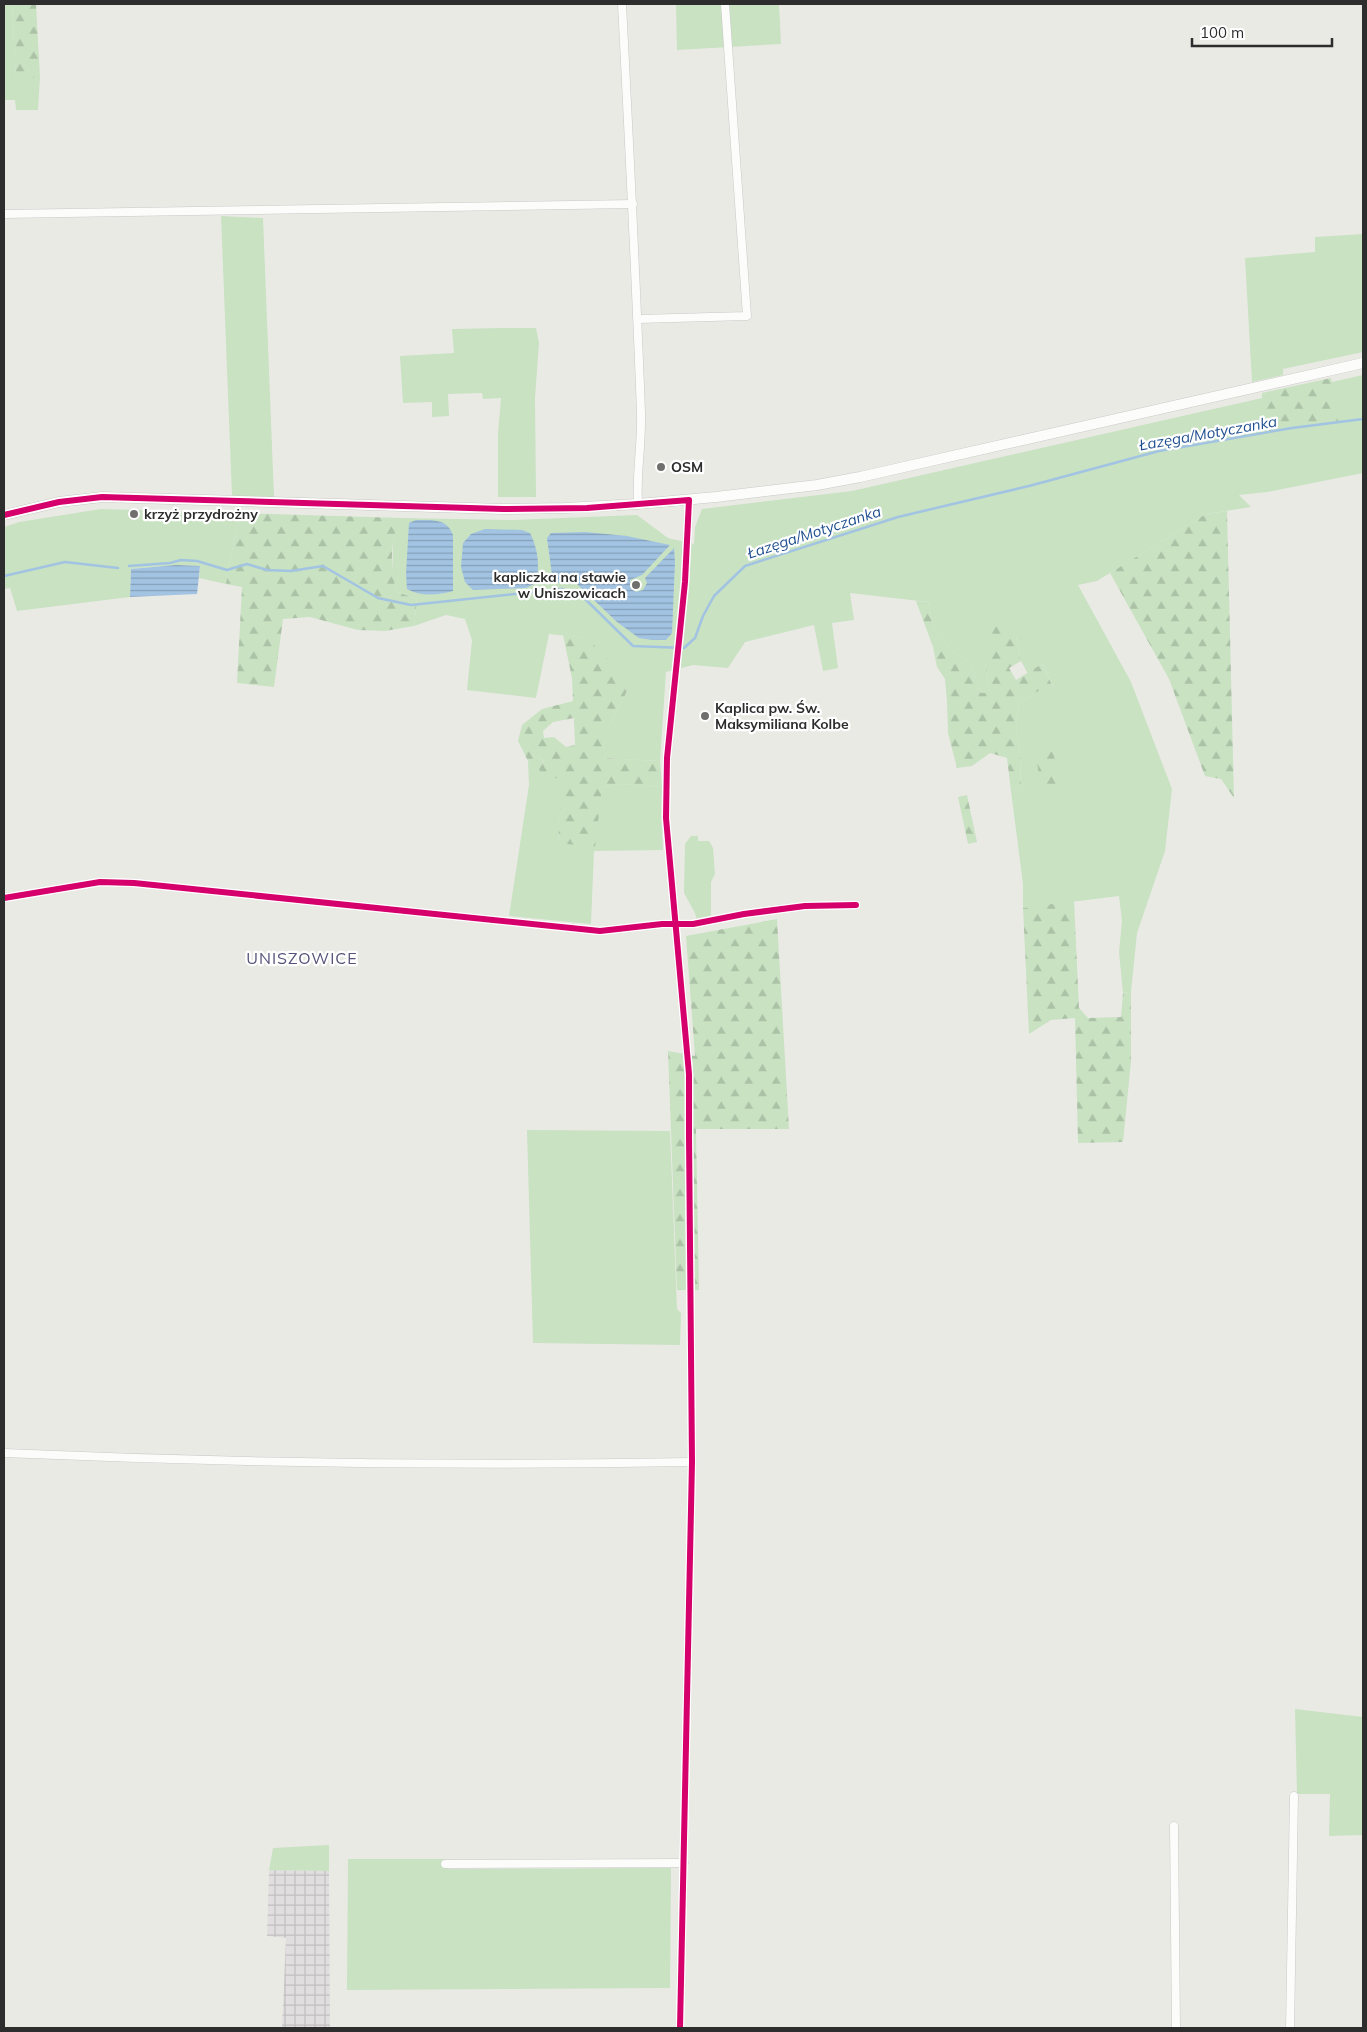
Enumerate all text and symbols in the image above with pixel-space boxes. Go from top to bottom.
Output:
scale bar [1192,15,1332,47]
text: 100 m [1200,23,1244,42]
water label: Łazęga/Motyczanka [1137,412,1278,455]
place label: OSM [671,458,703,476]
marker: OSM [655,461,667,473]
water label: Łazęga/Motyczanka [744,501,883,563]
place label: krzyż przydrożny [144,505,258,523]
marker: krzyż przydrożny [128,508,140,520]
place label: kapliczka na stawie w Uniszowicach [494,568,626,602]
marker: kapliczka na stawie w Uniszowicach [630,579,642,591]
place label: Kaplica pw. Św. Maksymiliana Kolbe [715,699,849,733]
marker: Kaplica pw. Św. Maksymiliana Kolbe [699,710,711,722]
district label: UNISZOWICE [246,948,358,968]

